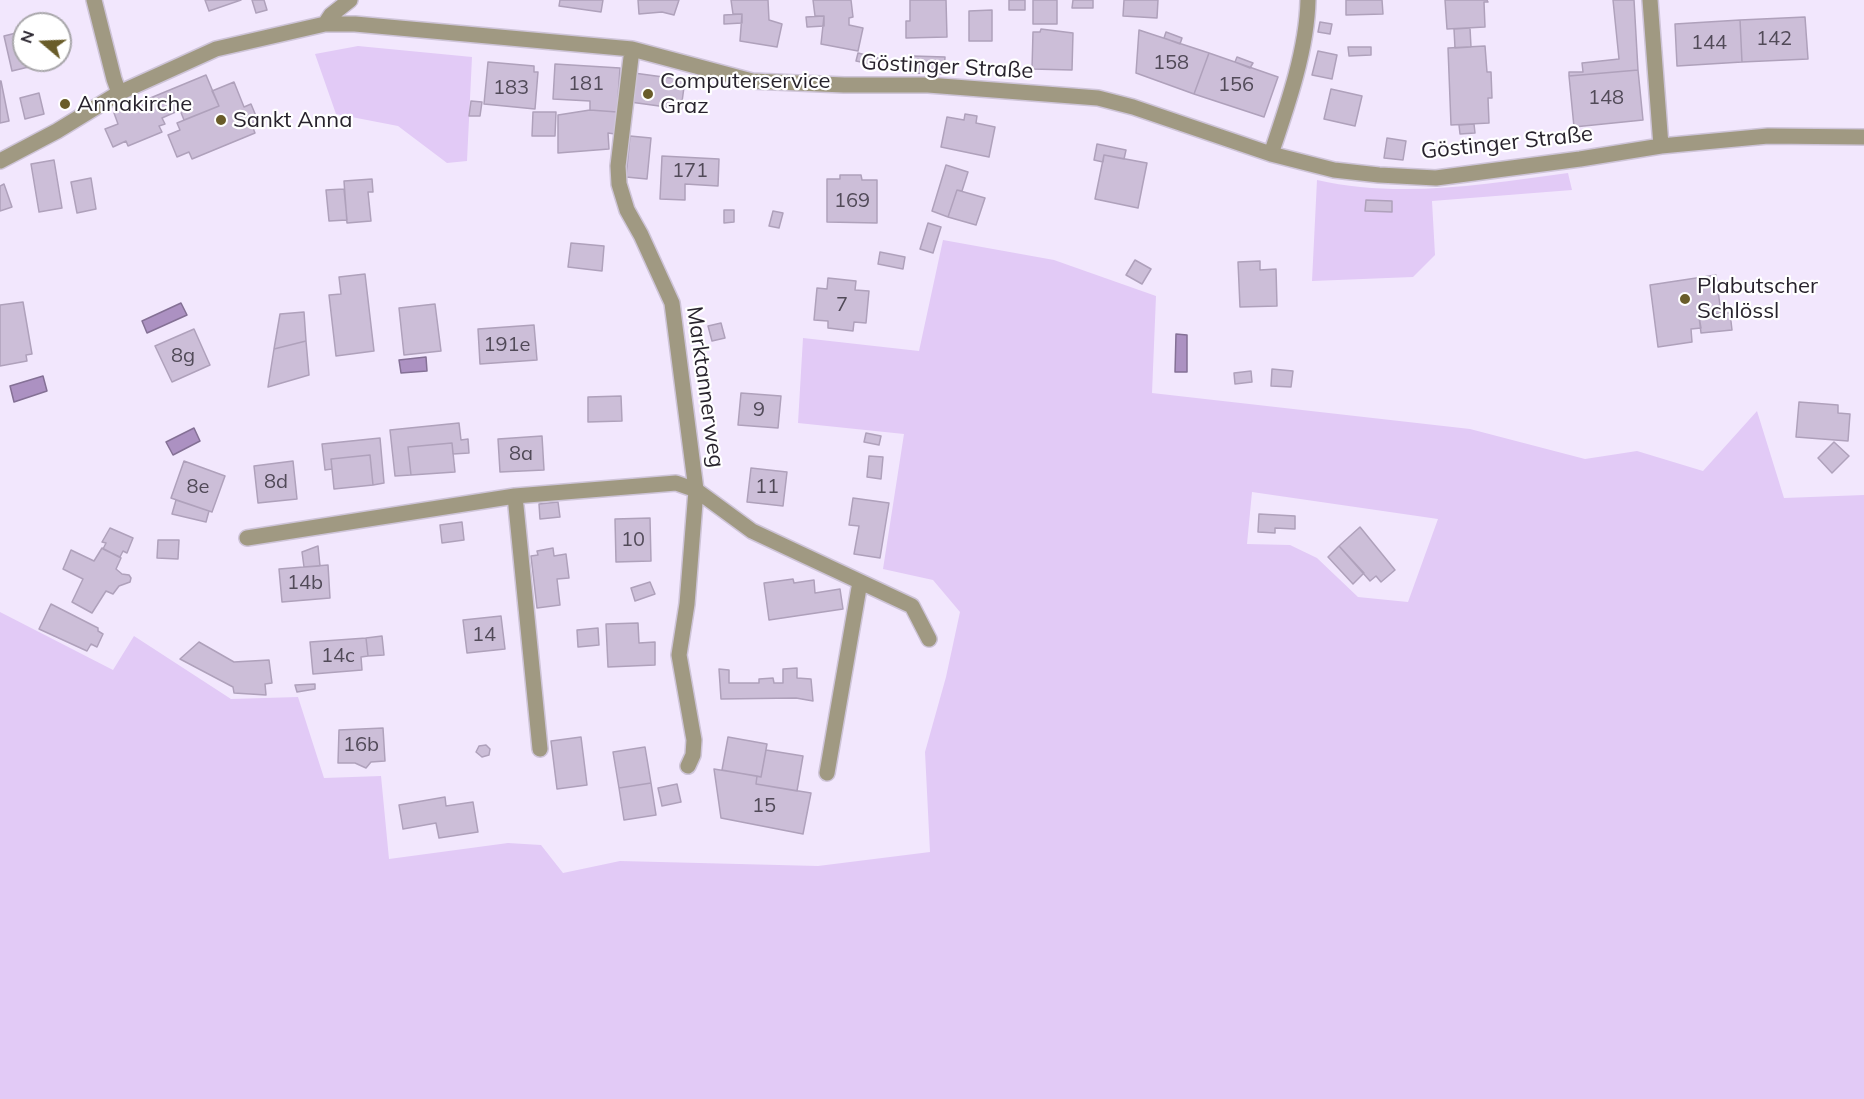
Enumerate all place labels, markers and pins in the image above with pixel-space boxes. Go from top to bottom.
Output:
place label: Computerservice Graz [660,68,831,119]
marker: Computerservice Graz [641,87,655,101]
place label: Annakirche [77,91,192,117]
marker: Annakirche [58,97,72,111]
place label: Sankt Anna [233,107,352,133]
marker: Sankt Anna [214,113,228,127]
place label: Plabutscher Schlössl [1697,273,1818,324]
marker: Plabutscher Schlössl [1678,292,1692,306]

